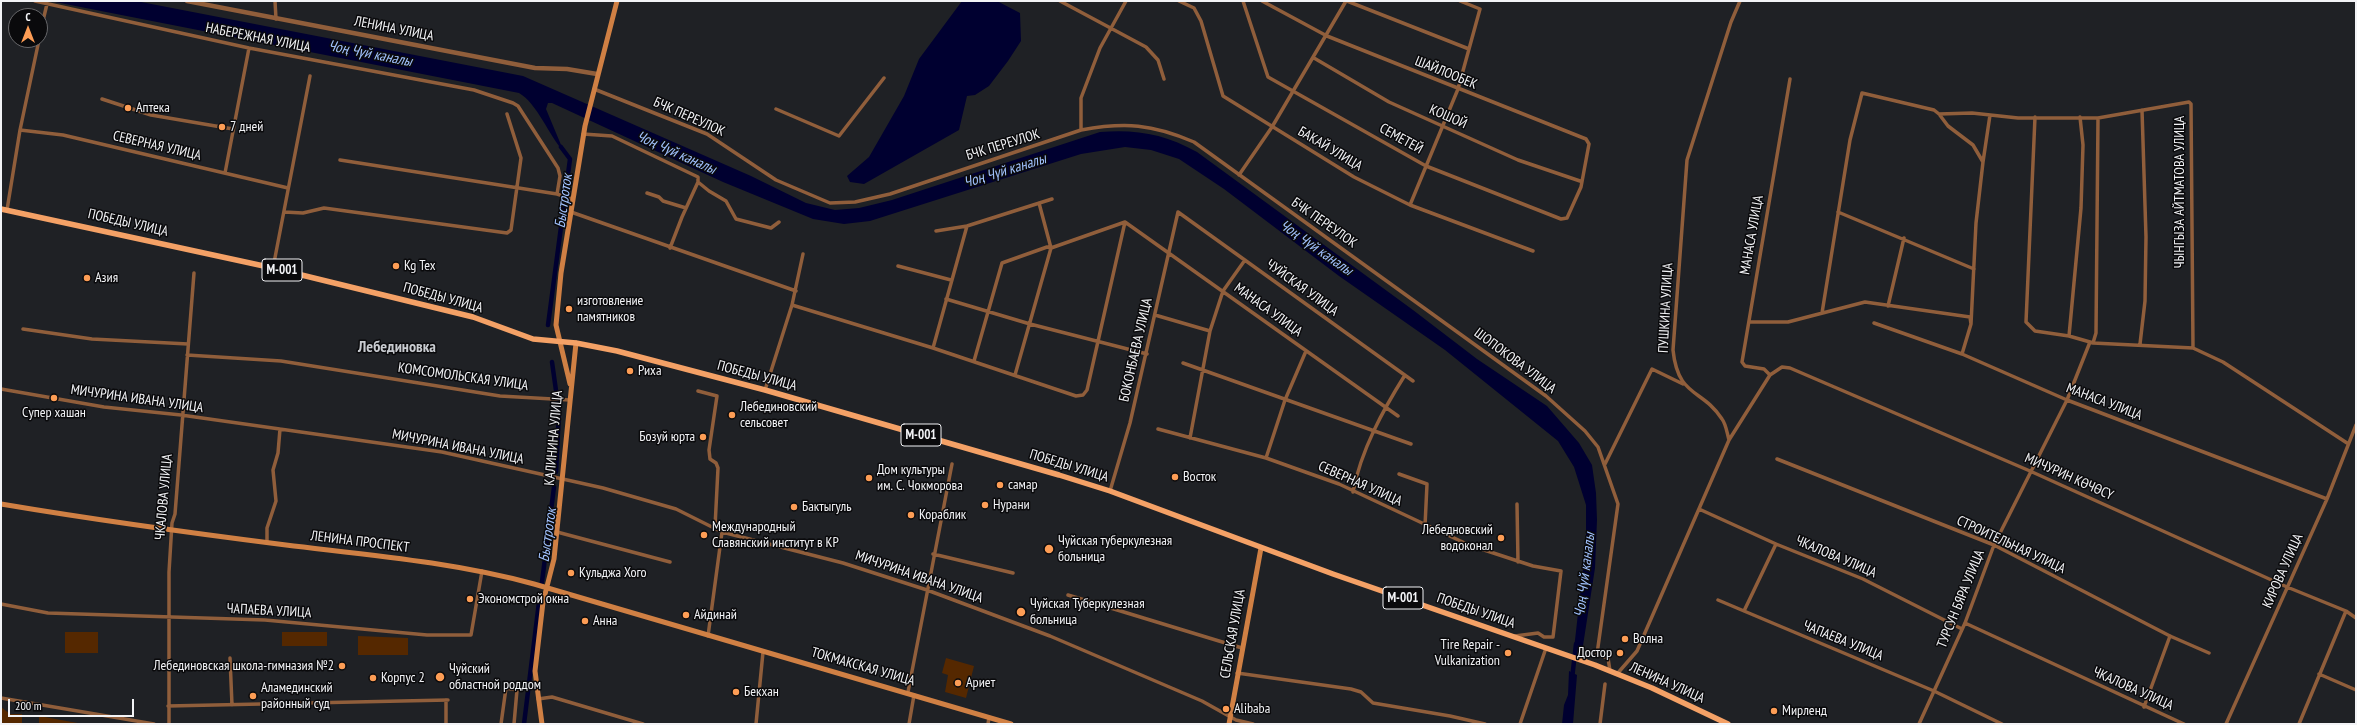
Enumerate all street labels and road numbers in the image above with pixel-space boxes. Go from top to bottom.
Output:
street label: ЛЕНИНА УЛИЦА [353,13,435,45]
street label: НАБЕРЕЖНАЯ УЛИЦА [204,20,312,56]
street label: ШАЙЛООБЕК [1412,53,1480,93]
street label: БЧК ПЕРЕУЛОК [651,94,727,140]
street label: КОШОЙ [1427,101,1469,133]
street label: ЧЫНГЫЗА АЙТМАТОВА УЛИЦА [2172,116,2188,268]
street label: СЕМЕТЕЙ [1376,120,1426,158]
street label: БАКАЙ УЛИЦА [1295,123,1365,175]
street label: БЧК ПЕРЕУЛОК [964,126,1042,164]
street label: СЕВЕРНАЯ УЛИЦА [111,128,203,164]
street label: БЧК ПЕРЕУЛОК [1288,194,1360,252]
street label: МАНАСА УЛИЦА [1737,194,1767,276]
street label: ПОБЕДЫ УЛИЦА [86,206,170,240]
street label: ЧУЙСКАЯ УЛИЦА [1263,256,1341,320]
road number: М-001 [262,259,302,281]
street label: ПУШКИНА УЛИЦА [1655,263,1677,353]
street label: ПОБЕДЫ УЛИЦА [401,279,485,317]
street label: МАНАСА УЛИЦА [1231,280,1305,340]
street label: БОКОНБАЕВА УЛИЦА [1116,296,1156,404]
street label: ШОПОКОВА УЛИЦА [1471,325,1559,397]
street label: ПОБЕДЫ УЛИЦА [715,357,799,395]
street label: КОМСОМОЛЬСКАЯ УЛИЦА [397,360,529,394]
street label: МАНАСА УЛИЦА [2064,380,2144,424]
street label: МИЧУРИНА ИВАНА УЛИЦА [70,381,204,417]
street label: КАЛИНИНА УЛИЦА [541,390,567,486]
road number: М-001 [901,424,941,446]
street label: МИЧУРИНА ИВАНА УЛИЦА [391,426,525,468]
street label: ПОБЕДЫ УЛИЦА [1027,446,1111,486]
street label: МИЧУРИН КӨЧӨСҮ [2022,450,2116,504]
street label: ЧКАЛОВА УЛИЦА [152,453,176,541]
street label: СЕВЕРНАЯ УЛИЦА [1315,458,1405,510]
street label: СТРОИТЕЛЬНАЯ УЛИЦА [1954,512,2068,578]
street label: ЛЕНИНА ПРОСПЕКТ [310,528,410,556]
street label: КИРОВА УЛИЦА [2259,531,2307,611]
street label: ЧКАЛОВА УЛИЦА [1793,532,1879,582]
street label: МИЧУРИНА ИВАНА УЛИЦА [853,547,985,607]
street label: ТУРСУН БЯРА УЛИЦА [1934,547,1988,651]
road number: М-001 [1383,587,1423,609]
street label: СЕЛЬСКАЯ УЛИЦА [1217,588,1249,680]
street label: ПОБЕДЫ УЛИЦА [1435,590,1517,632]
street label: ЧАПАЕВА УЛИЦА [226,600,312,622]
street label: ЧАПАЕВА УЛИЦА [1801,617,1885,665]
street label: ТОКМАКСКАЯ УЛИЦА [809,644,917,690]
street label: ЛЕНИНА УЛИЦА [1627,659,1707,707]
street label: ЧКАЛОВА УЛИЦА [2090,664,2176,714]

